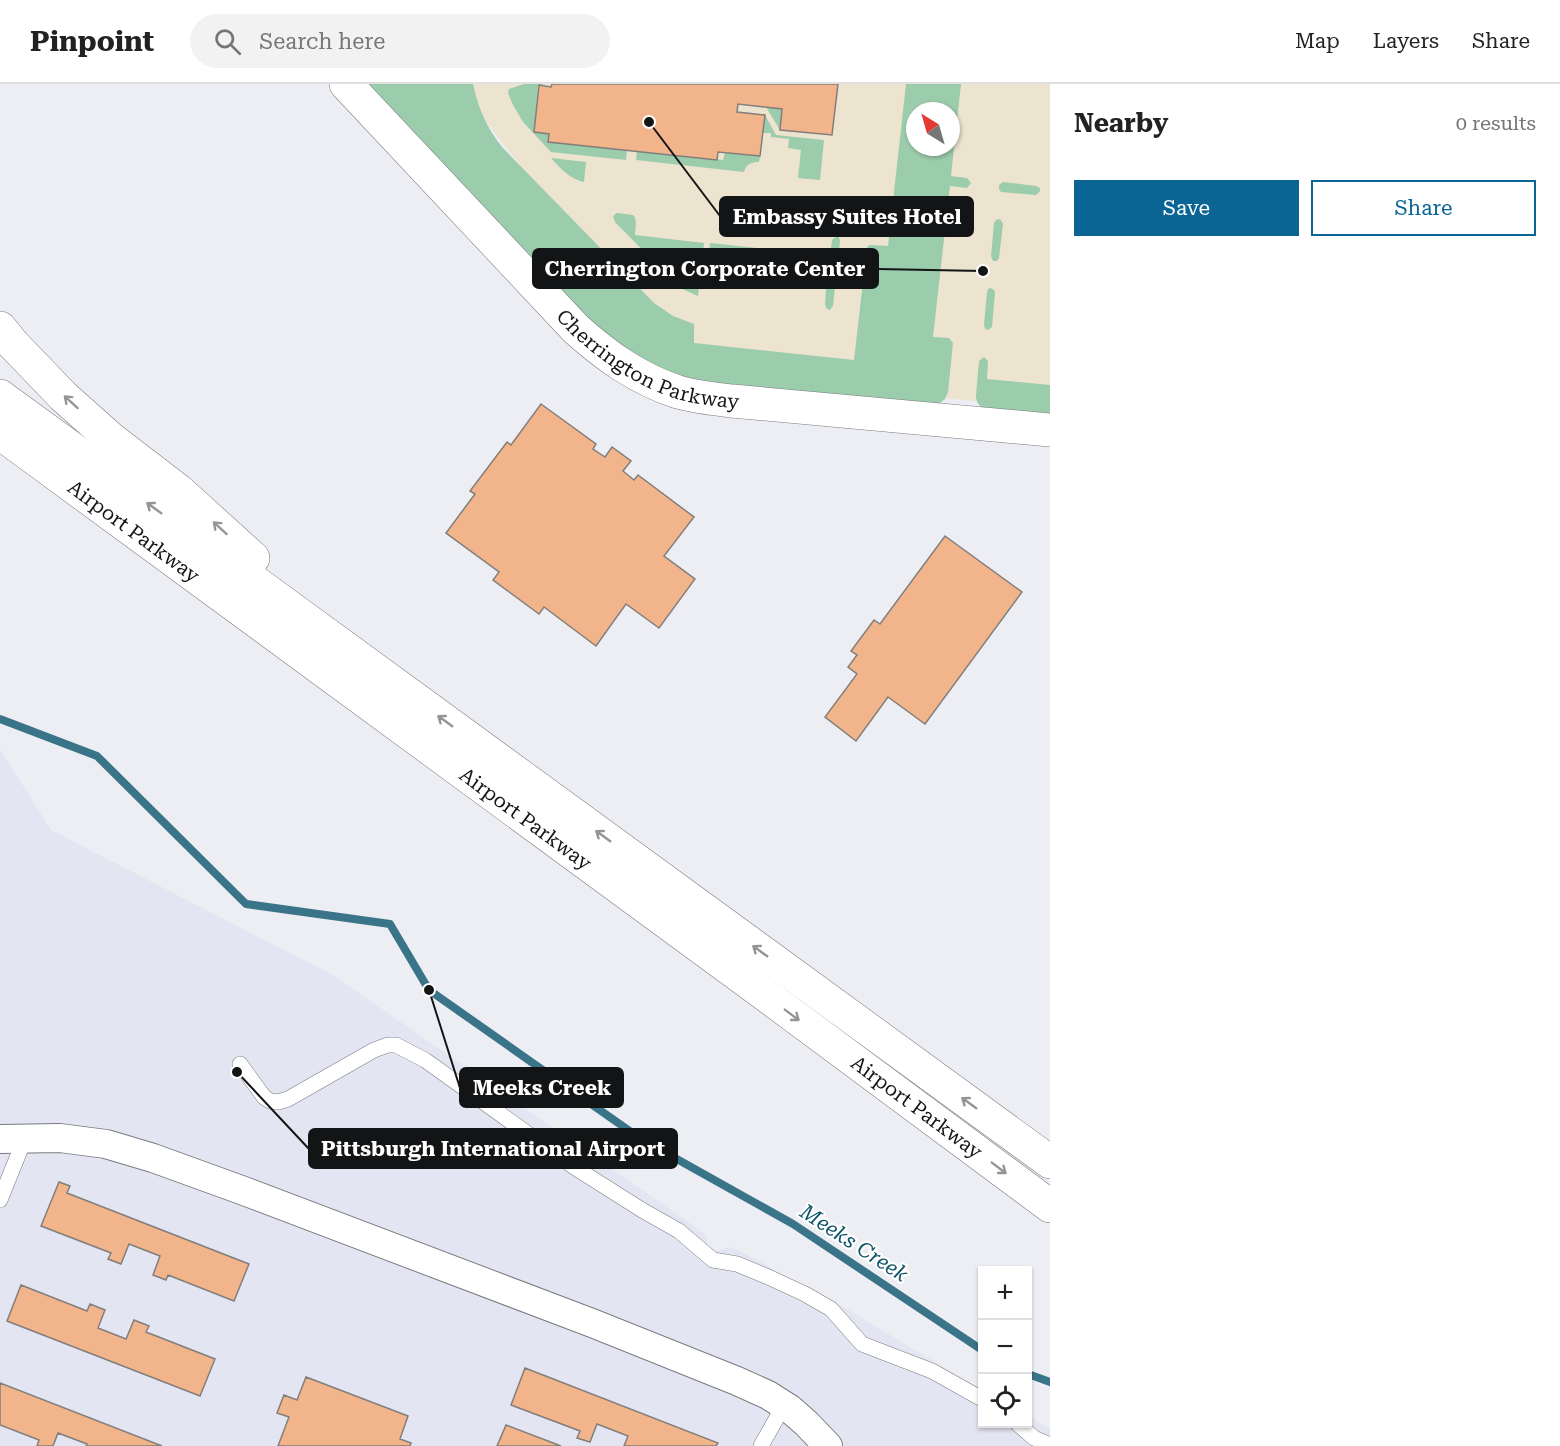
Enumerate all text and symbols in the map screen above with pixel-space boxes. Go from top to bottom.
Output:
search box [190,14,610,68]
text: Pinpoint [30,25,154,58]
icon: search [211,25,244,58]
text: Search here [259,29,385,54]
text: Map [1295,29,1340,53]
text: Layers [1373,29,1439,53]
text: Share [1472,29,1530,53]
north arrow [906,102,960,156]
text: Nearby [1074,108,1168,138]
text: 0 results [1456,111,1536,135]
button: Save [1074,180,1299,236]
button: Share [1311,180,1536,236]
callout: Embassy Suites Hotel [720,197,973,236]
text: Embassy Suites Hotel [733,205,961,229]
callout: Cherrington Corporate Center [533,249,878,288]
text: Cherrington Corporate Center [545,257,866,281]
street label: Cherrington Parkway [552,304,740,414]
one-way arrow [63,395,78,409]
street label: Airport Parkway [63,475,204,588]
one-way arrow [147,502,163,515]
one-way arrow [213,521,228,535]
one-way arrow [438,715,454,727]
street label: Airport Parkway [455,763,596,875]
one-way arrow [595,830,611,842]
one-way arrow [753,945,769,957]
one-way arrow [784,1008,800,1021]
street label: Airport Parkway [846,1051,987,1164]
callout: Meeks Creek [460,1068,623,1107]
text: Meeks Creek [473,1076,612,1100]
one-way arrow [961,1097,977,1109]
callout: Pittsburgh International Airport [309,1129,677,1168]
text: Pittsburgh International Airport [321,1137,665,1161]
one-way arrow [991,1162,1007,1175]
water label: Meeks Creek [795,1199,913,1287]
map controls [978,1266,1032,1428]
button: + [978,1266,1032,1320]
button: − [978,1320,1032,1374]
button: locate [978,1374,1032,1428]

